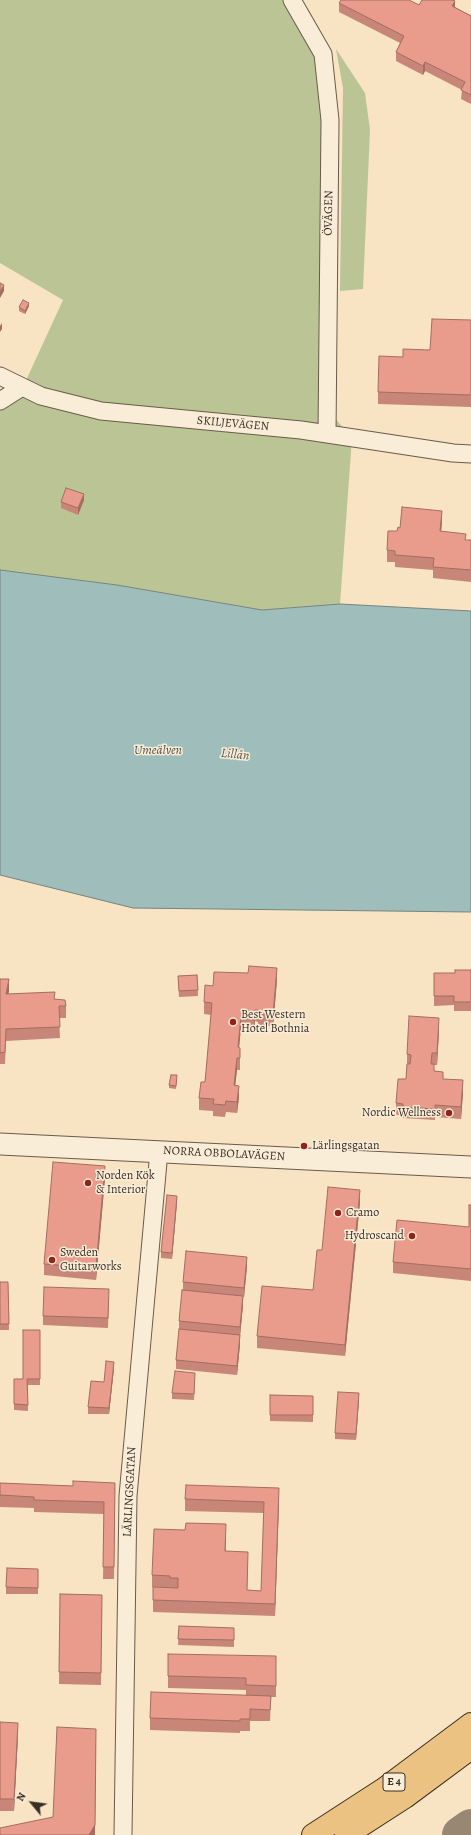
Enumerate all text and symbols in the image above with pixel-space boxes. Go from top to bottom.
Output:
street label: ÖVÄGEN [321,190,337,236]
street label: SKILJEVÄGEN [196,414,270,434]
water label: Umeälven [134,743,182,759]
water label: Lillån [220,746,250,764]
place label: Best Western Hotel Bothnia [241,1008,309,1036]
marker: Best Western Hotel Bothnia [228,1017,238,1027]
place label: Nordic Wellness [362,1106,441,1120]
marker: Nordic Wellness [444,1108,454,1118]
place label: Lärlingsgatan [312,1139,380,1153]
marker: Lärlingsgatan [299,1141,309,1151]
street label: NORRA OBBOLAVÄGEN [163,1144,285,1164]
place label: Norden Kök & Interior [96,1169,155,1197]
marker: Norden Kök & Interior [83,1178,93,1188]
place label: Cramo [346,1206,379,1220]
marker: Cramo [333,1208,343,1218]
place label: Hydroscand [345,1229,404,1243]
marker: Hydroscand [407,1231,417,1241]
place label: Sweden Guitarworks [60,1246,122,1274]
marker: Sweden Guitarworks [47,1255,57,1265]
street label: LÄRLINGSGATAN [120,1446,140,1538]
road number: E 4 [383,1773,405,1791]
north arrow [12,1783,52,1823]
text: N [13,1790,30,1804]

